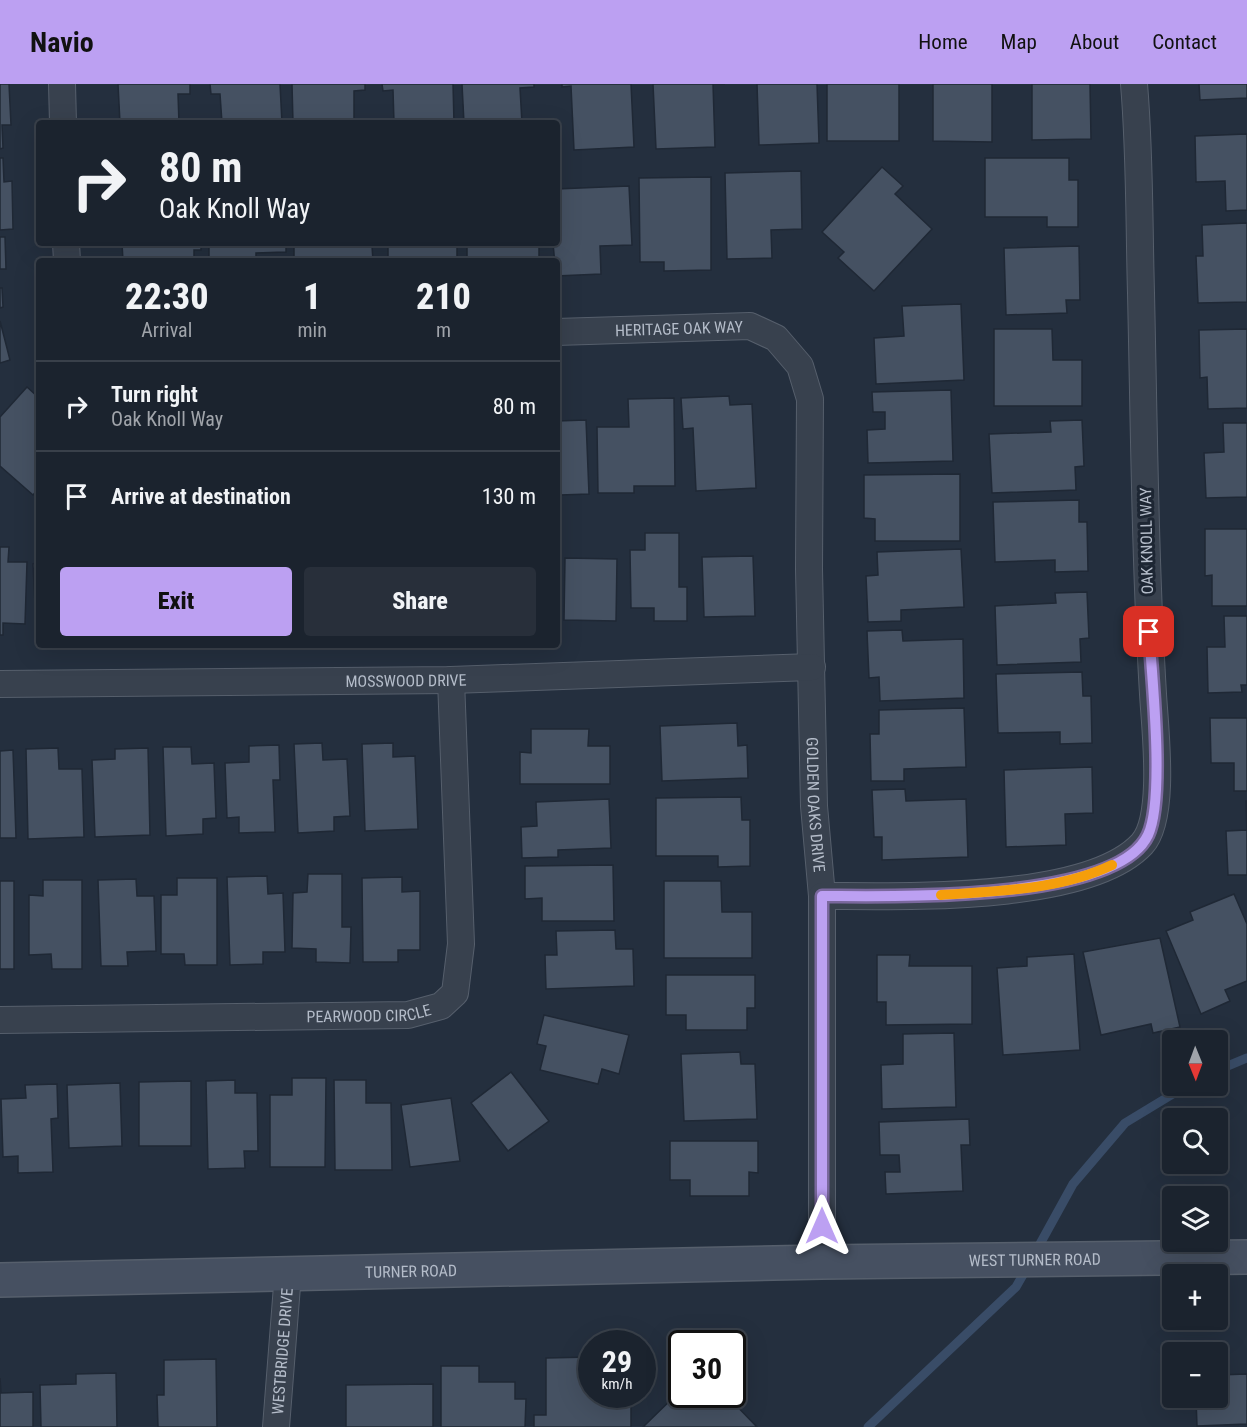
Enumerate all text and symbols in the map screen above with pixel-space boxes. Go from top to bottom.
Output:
text: Navio [30,26,94,59]
text: Home [918,30,968,54]
text: Map [1001,30,1037,54]
text: About [1070,30,1119,54]
text: Contact [1152,30,1217,54]
text: 80 m [159,143,242,192]
icon: right [60,144,138,222]
text: Oak Knoll Way [159,193,310,225]
text: 22:30 [125,276,208,318]
text: 1 [303,276,321,318]
text: 210 [416,276,471,318]
street label: HERITAGE OAK WAY [615,317,744,340]
text: Arrival [141,318,192,342]
text: min [298,318,327,342]
text: m [436,318,451,342]
text: Turn right [111,382,198,407]
icon: right [60,390,93,423]
text: 80 m [493,394,536,419]
text: Oak Knoll Way [111,407,223,431]
icon: arrive [60,480,93,513]
text: Arrive at destination [111,484,291,509]
text: 130 m [482,484,536,509]
street label: OAK KNOLL WAY [1136,487,1157,595]
button: Exit [60,567,292,636]
button: Share [304,567,536,636]
pin [1123,606,1174,657]
icon: arrive [1132,615,1165,648]
street label: MOSSWOOD DRIVE [345,670,467,691]
street label: GOLDEN OAKS DRIVE [803,737,829,873]
street label: PEARWOOD CIRCLE [306,1000,433,1026]
north arrow [1162,1030,1228,1096]
map controls [1162,1030,1228,1408]
button: search [1162,1108,1228,1174]
button: layers [1162,1186,1228,1252]
position arrow [790,1194,854,1258]
street label: WEST TURNER ROAD [969,1250,1101,1270]
street label: TURNER ROAD [365,1261,457,1282]
button: + [1162,1264,1228,1330]
street label: WESTBRIDGE DRIVE [268,1287,297,1415]
speed limit sign: 30 [668,1330,746,1408]
button: − [1162,1342,1228,1408]
text: 29 [602,1344,632,1379]
text: km/h [602,1375,632,1393]

